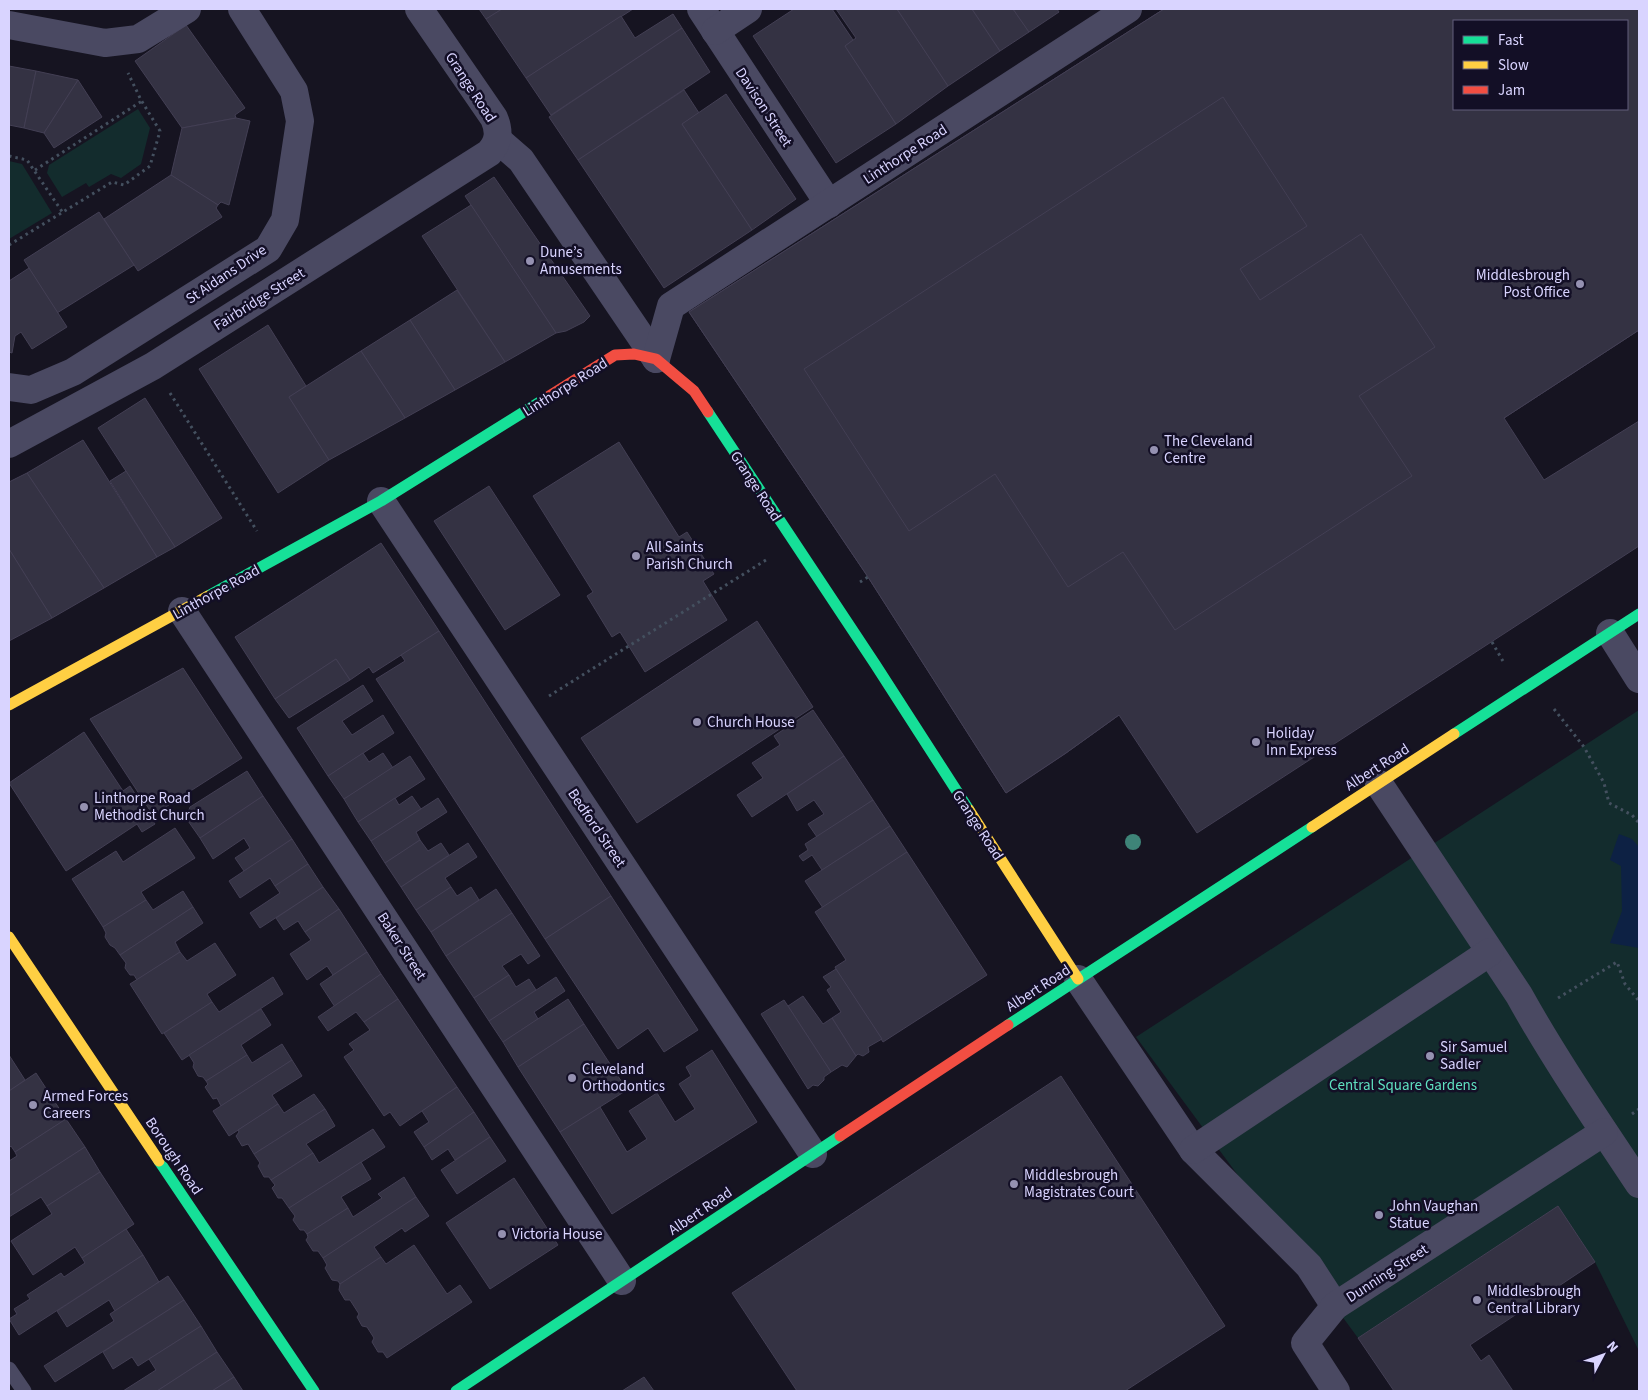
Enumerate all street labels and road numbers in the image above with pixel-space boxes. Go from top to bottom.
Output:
street label: Grange Road [440,48,501,126]
street label: Davison Street [730,64,797,151]
street label: Linthorpe Road [859,119,952,190]
street label: St Aidans Drive [182,240,271,309]
street label: Fairbridge Street [209,263,309,336]
street label: Linthorpe Road [519,353,612,422]
street label: Grange Road [725,447,786,525]
street label: Linthorpe Road [169,560,264,625]
street label: Albert Road [1341,739,1414,796]
street label: Bedford Street [562,785,631,872]
street label: Grange Road [947,786,1008,864]
street label: Baker Street [372,908,431,984]
street label: Albert Road [1002,960,1075,1017]
street label: Borough Road [140,1113,207,1199]
street label: Albert Road [664,1182,736,1241]
street label: Dunning Street [1342,1239,1432,1308]

